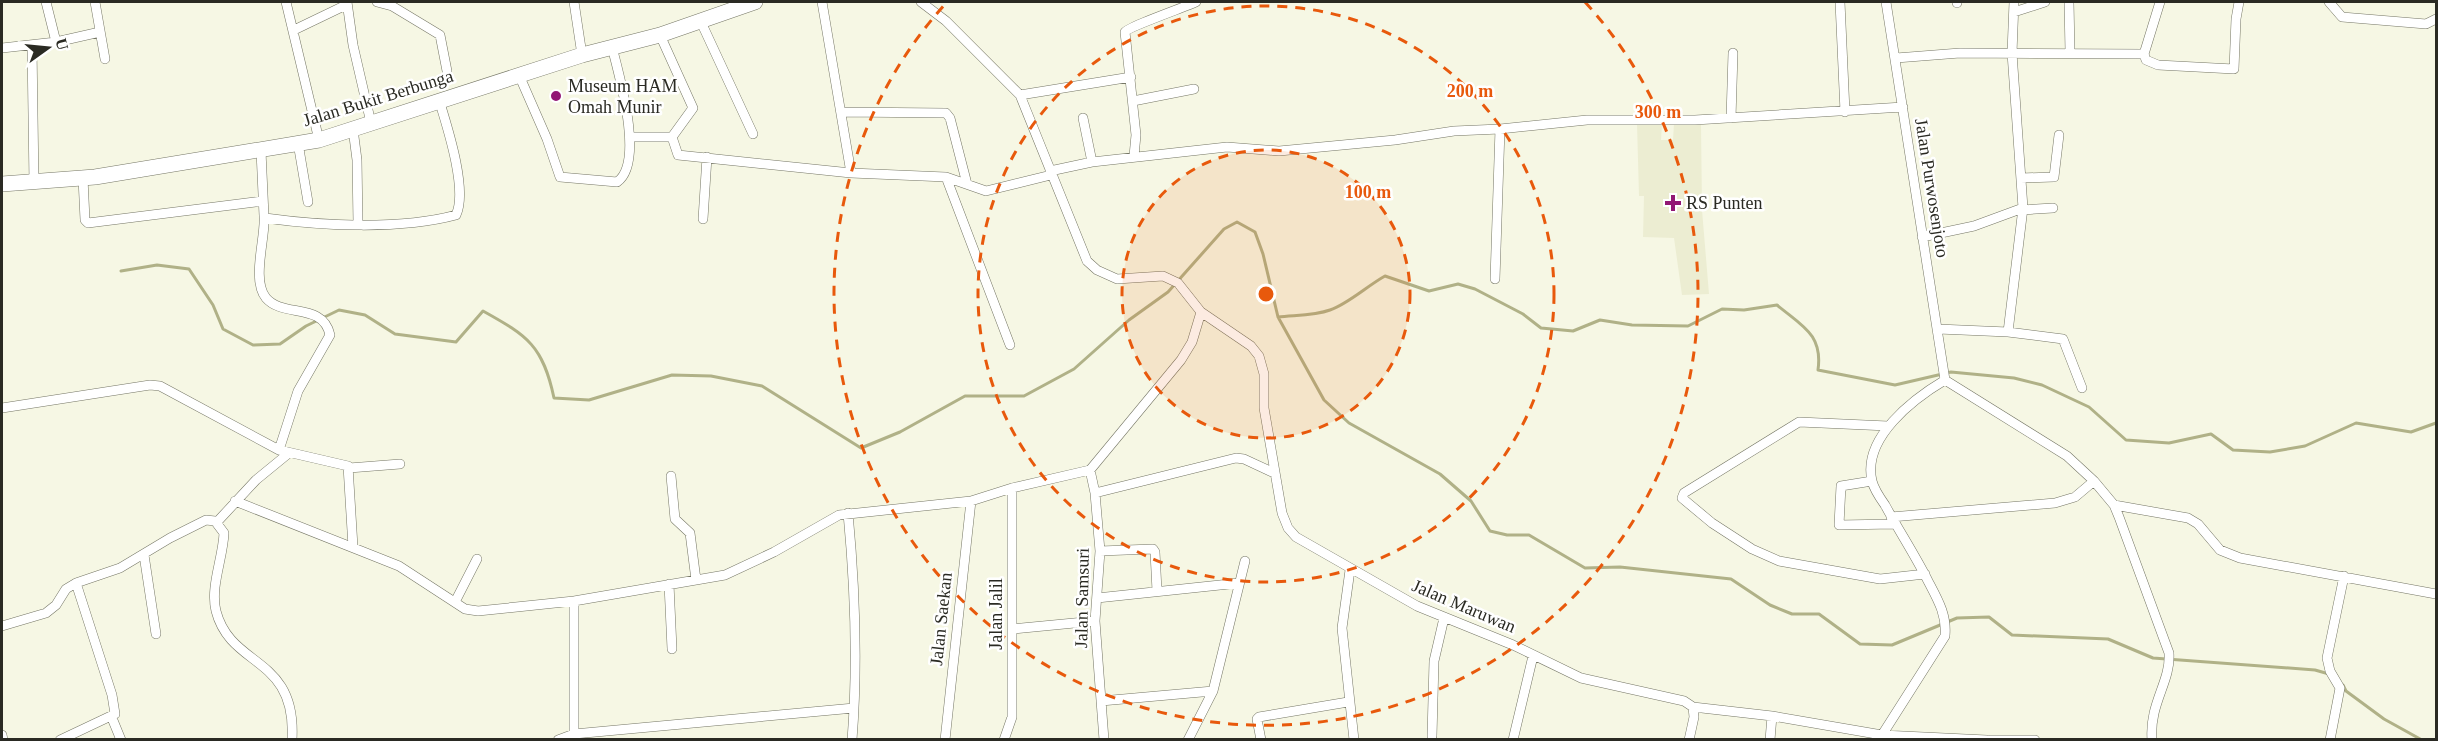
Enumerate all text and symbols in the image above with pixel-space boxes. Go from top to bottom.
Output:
north arrow [18,18,78,78]
text: U [52,36,72,52]
street label: Jalan Bukit Berbunga [300,66,456,130]
place label: Museum HAM Omah Munir [568,76,678,117]
text: 200 m [1447,81,1493,101]
marker: Museum HAM Omah Munir [549,89,563,103]
text: 300 m [1635,102,1681,122]
street label: Jalan Purwosenjoto [1911,117,1953,259]
text: 100 m [1345,182,1391,202]
place label: RS Punten [1686,193,1763,213]
marker: RS Punten [1664,194,1682,212]
centre of rings [1256,284,1276,304]
street label: Jalan Samsuri [1071,548,1093,648]
street label: Jalan Saekan [926,571,956,667]
street label: Jalan Maruwan [1409,575,1519,637]
street label: Jalan Jalil [986,578,1006,650]

